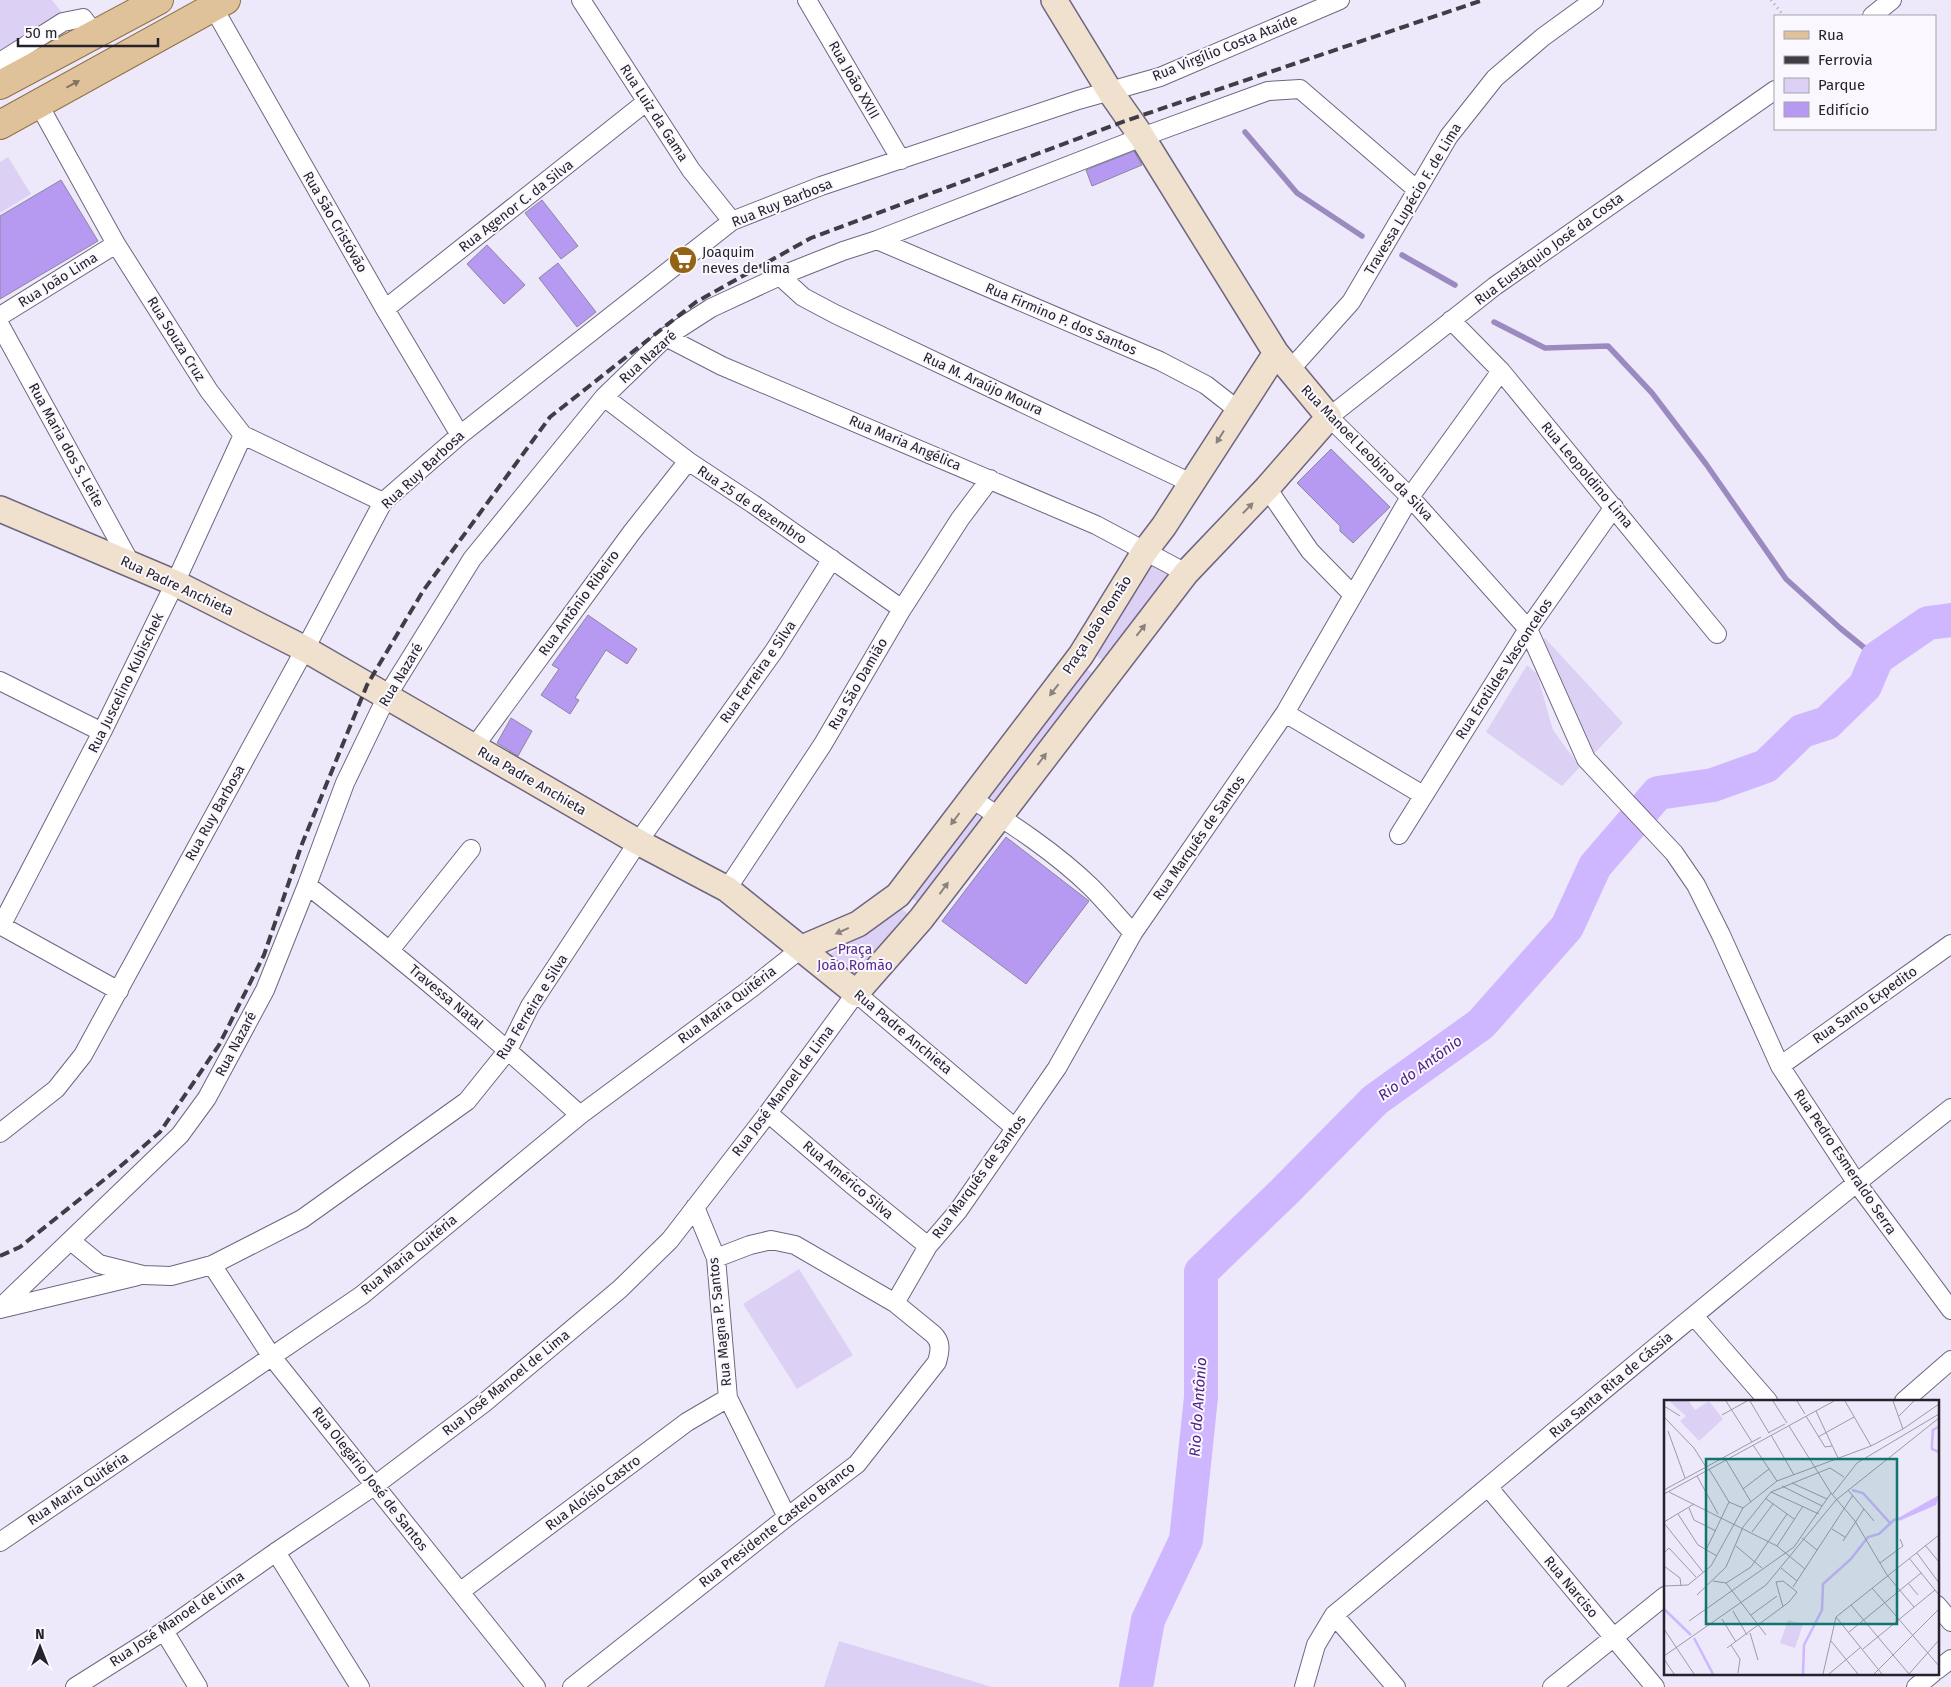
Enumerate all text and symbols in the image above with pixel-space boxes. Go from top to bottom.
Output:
street label: Rua Virgílio Costa Ataíde [1150,11,1300,85]
scale bar [18,15,158,47]
legend [1774,15,1936,130]
text: 50 m [25,24,58,42]
text: Rua [1818,26,1844,44]
street label: Rua João XXIII [825,38,883,122]
text: Ferrovia [1818,51,1873,69]
street label: Rua Luiz da Gama [616,61,692,165]
text: Parque [1818,76,1865,94]
one-way arrow [66,79,80,88]
text: Edifício [1818,101,1869,119]
street label: Travessa Lupécio F. de Lima [1361,120,1465,278]
street label: Rua Agenor C. da Silva [455,156,577,256]
street label: Rua São Cristóvão [299,168,371,276]
street label: Rua Ruy Barbosa [729,175,835,231]
street label: Rua Eustáquio José da Costa [1471,189,1627,309]
place label: Joaquim neves de lima [702,244,790,277]
supermarket icon: Joaquim neves de lima [668,245,698,275]
street label: Rua João Lima [15,249,101,311]
street label: Rua Firmino P. dos Santos [983,279,1140,359]
street label: Rua Souza Cruz [143,294,209,384]
street label: Rua Nazaré [616,327,680,387]
street label: Rua M. Araújo Moura [920,349,1046,419]
street label: Rua Maria dos S. Leite [25,380,107,510]
street label: Rua Manoel Leobino da Silva [1297,381,1437,525]
street label: Rua Maria Angélica [846,412,964,474]
street label: Rua Leopoldino Lima [1537,418,1637,532]
street label: Rua Ruy Barbosa [378,427,468,513]
one-way arrow [1216,431,1225,444]
street label: Rua 25 de dezembro [694,462,810,548]
one-way arrow [1242,502,1254,514]
street label: Rua Antônio Ribeiro [535,547,623,659]
street label: Rua Padre Anchieta [118,552,236,620]
street label: Praça João Romão [1059,572,1135,678]
street label: Rua Erotildes Vasconcelos [1452,595,1556,743]
street label: Rua Juscelino Kubischek [85,609,168,756]
street label: Rua Ferreira e Silva [716,617,800,727]
one-way arrow [1136,624,1147,637]
street label: Rua São Damião [825,635,891,733]
street label: Rua Nazaré [375,640,427,710]
one-way arrow [1049,683,1060,696]
street label: Rua Padre Anchieta [475,743,589,819]
one-way arrow [1037,753,1048,766]
street label: Rua Ruy Barbosa [182,762,248,864]
street label: Rua Marquês de Santos [1149,772,1249,904]
one-way arrow [950,812,960,826]
one-way arrow [938,882,949,895]
one-way arrow [835,927,849,935]
park label: Praça João Romão [817,941,893,974]
street label: Rua Ferreira e Silva [493,951,571,1063]
street label: Travessa Natal [406,961,486,1033]
street label: Rua Maria Quitéria [675,963,779,1047]
street label: Rua Santo Expedito [1809,963,1921,1047]
street label: Rua Padre Anchieta [850,986,956,1078]
street label: Rua Nazaré [212,1009,260,1079]
street label: Rua José Manoel de Lima [728,1022,838,1160]
water label: Rio do Antônio [1374,1031,1466,1105]
street label: Rua Pedro Esmeraldo Serra [1790,1086,1900,1238]
street label: Rua Marquês de Santos [928,1112,1030,1242]
street label: Rua Américo Silva [799,1137,897,1223]
street label: Rua Maria Quitéria [358,1211,460,1299]
street label: Rua Magna P. Santos [705,1256,735,1387]
street label: Rua José Manoel de Lima [439,1326,573,1440]
street label: Rua Santa Rita de Cássia [1546,1328,1676,1442]
water label: Rio do Antônio [1186,1357,1210,1457]
inset map [1664,1400,1938,1674]
street label: Rua Olegário José de Santos [308,1404,432,1555]
street label: Rua Maria Quitéria [24,1449,132,1529]
street label: Rua Aloísio Castro [542,1452,644,1534]
street label: Rua Presidente Castelo Branco [696,1459,858,1591]
street label: Rua Narciso [1540,1553,1602,1621]
street label: Rua José Manoel de Lima [106,1568,248,1670]
north arrow [15,1622,65,1672]
text: N [35,1626,45,1643]

